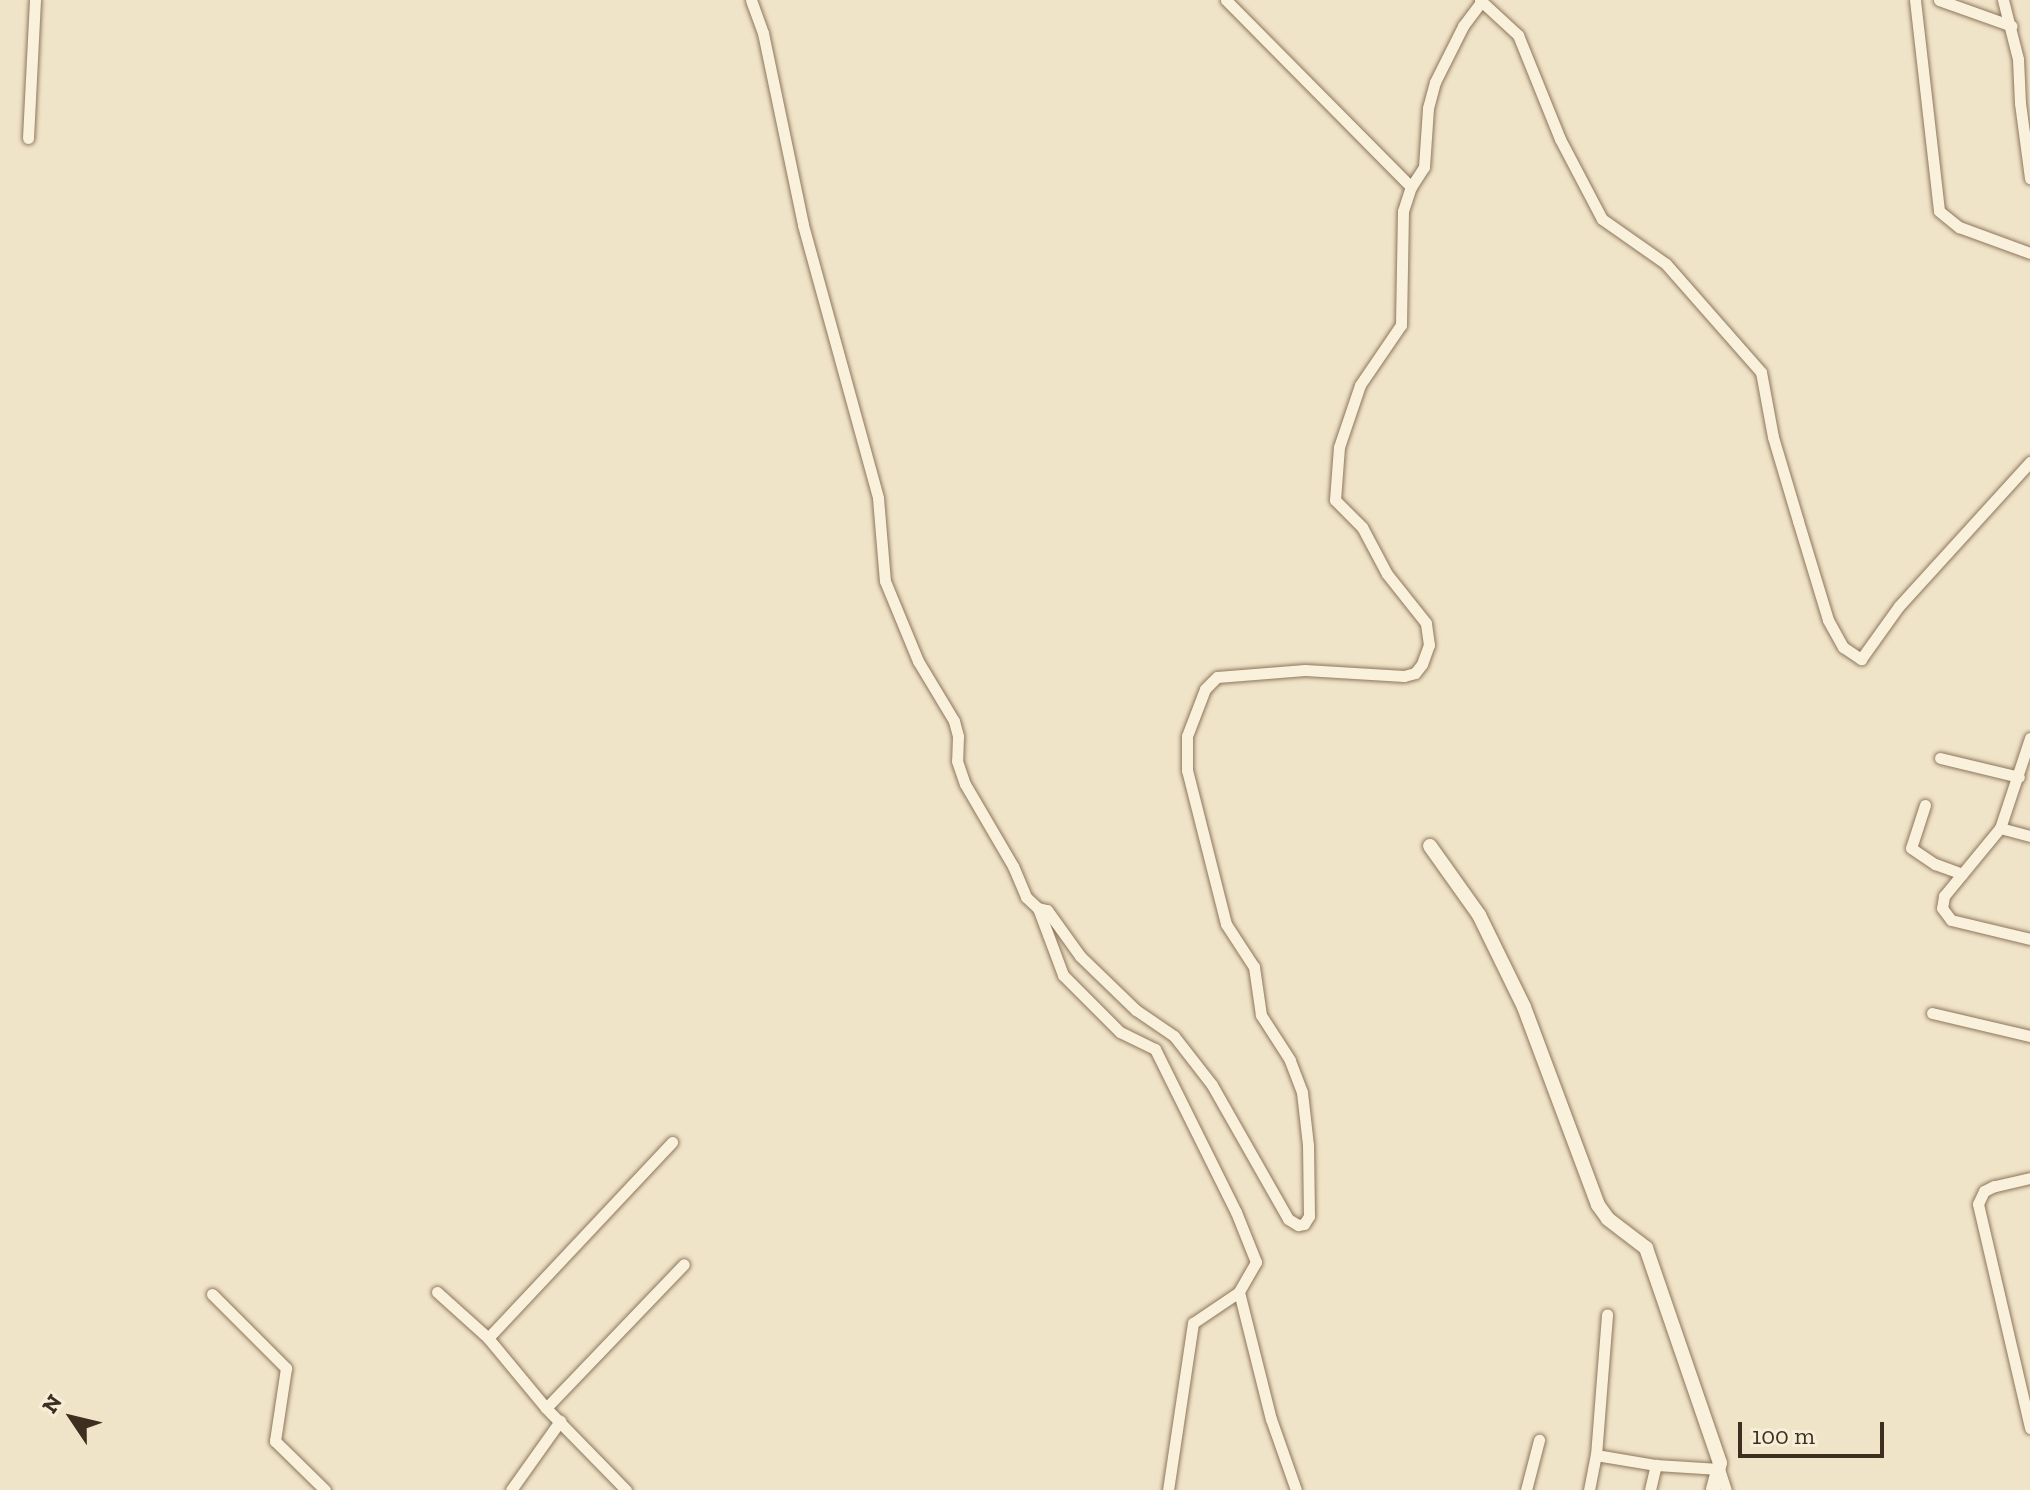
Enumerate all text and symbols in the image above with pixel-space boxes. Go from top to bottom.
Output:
north arrow [32,1378,112,1458]
text: N [36,1389,68,1419]
scale bar [1742,1406,1888,1456]
text: 100 m [1752,1421,1815,1450]

